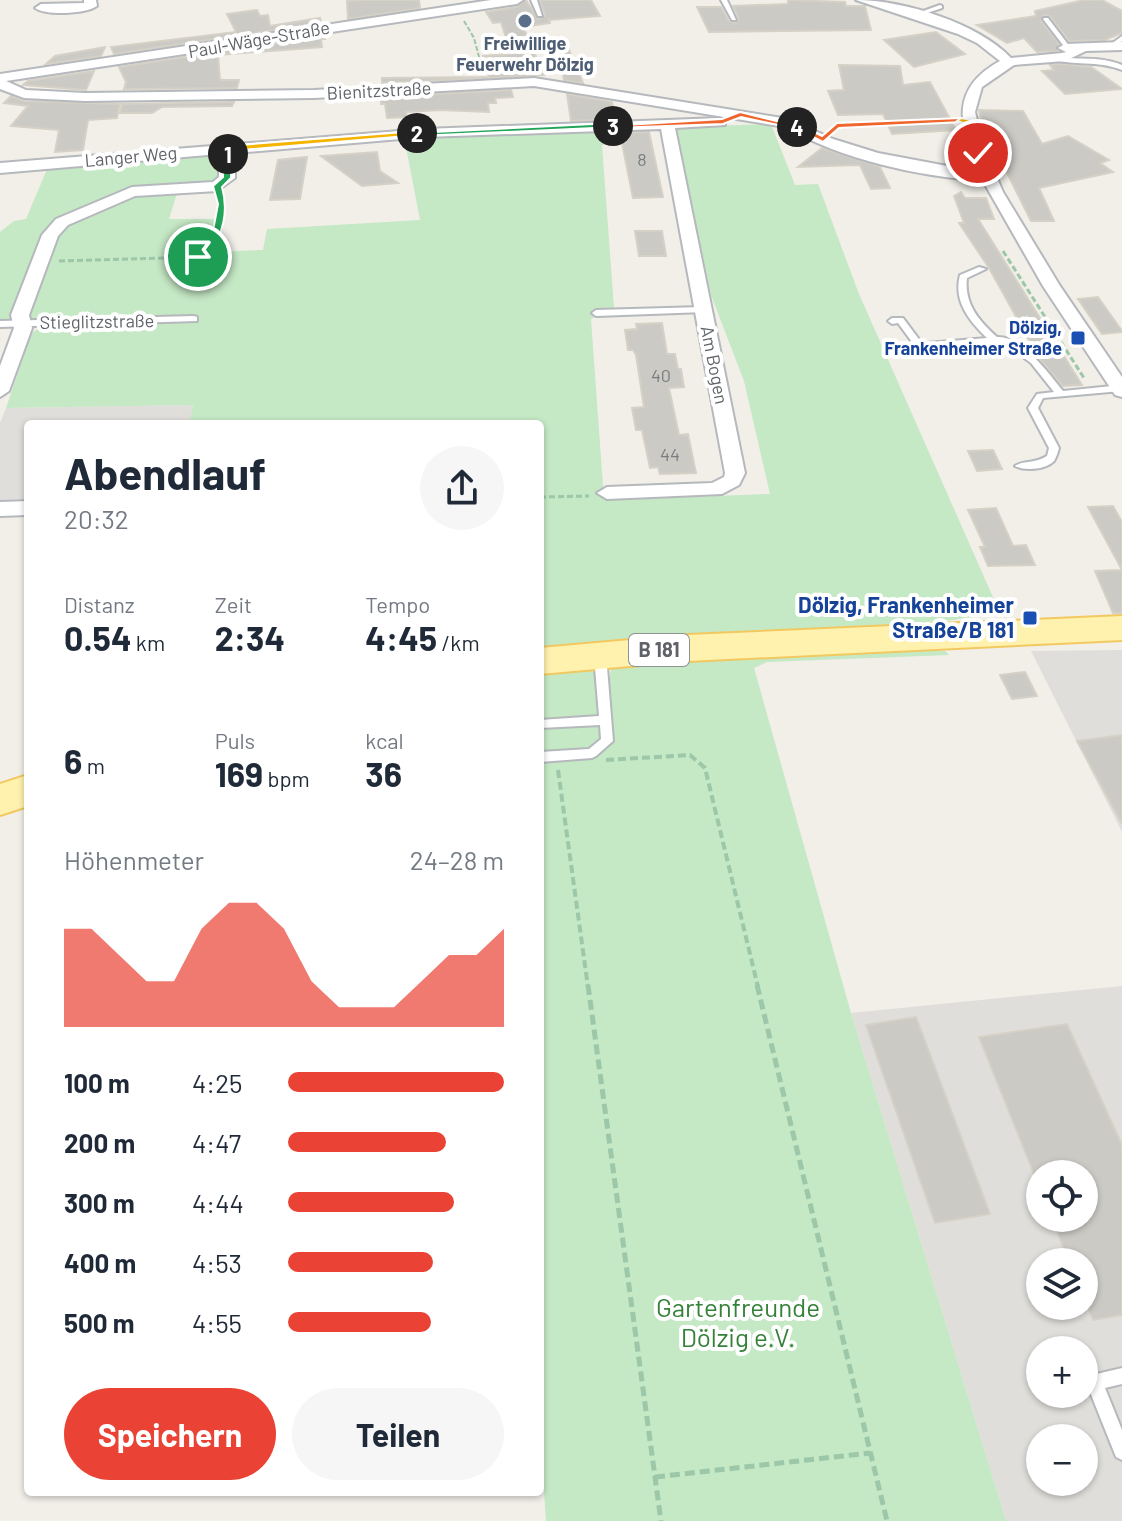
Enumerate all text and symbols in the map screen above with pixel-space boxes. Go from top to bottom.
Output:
marker: Freiwillige Feuerwehr Dölzig [516,12,534,30]
street label: Paul-Wäge-Straße [186,16,331,62]
place label: Freiwillige Feuerwehr Dölzig [456,32,594,75]
street label: Bienitzstraße [326,76,432,104]
pin: 3 [593,106,633,146]
pin: 4 [777,107,817,147]
pin: 2 [397,113,437,153]
text: 3 [607,113,619,139]
text: 4 [790,114,804,140]
pin [944,119,1012,187]
text: 2 [411,120,423,146]
icon: check [956,131,1000,175]
pin: 1 [208,134,248,174]
street label: Langer Weg [84,141,178,171]
text: 1 [224,141,232,167]
house number: 8 [637,148,647,170]
pin [164,223,232,291]
icon: arrive [176,235,220,279]
street label: Stieglitzstraße [39,309,155,333]
place label: Dölzig, Frankenheimer Straße [884,316,1062,359]
street label: Am Bogen [697,324,733,406]
marker: Dölzig, Frankenheimer Straße [1069,329,1087,347]
house number: 40 [651,364,671,386]
house number: 44 [660,443,680,465]
text: Abendlauf [64,446,266,499]
button: share [420,446,504,530]
text: 20:32 [64,503,129,534]
text: Distanz [64,591,135,617]
text: Zeit [215,591,252,617]
text: Tempo [365,591,430,617]
place label: Dölzig, Frankenheimer Straße/B 181 [798,591,1015,642]
marker: Dölzig, Frankenheimer Straße/B 181 [1021,609,1039,627]
text: 0.54 [64,617,131,658]
text: 2:34 [215,617,285,658]
text: 4:45 [365,617,437,658]
text: km [131,629,165,655]
text: /km [437,629,480,655]
road number: B 181 [629,634,689,666]
text: Puls [215,727,255,753]
text: kcal [365,727,404,753]
text: 6 [64,740,82,781]
text: m [82,752,105,778]
text: 169 [215,753,263,794]
text: 36 [365,753,402,794]
text: bpm [263,765,310,791]
text: Höhenmeter [64,844,204,875]
text: 24–28 m [410,844,504,875]
text: 100 m [64,1067,130,1098]
text: 4:25 [192,1067,242,1098]
text: 200 m [64,1127,135,1158]
text: 4:47 [192,1127,241,1158]
map controls [1026,1160,1098,1496]
button: locate [1026,1160,1098,1232]
text: 300 m [64,1187,135,1218]
text: 4:44 [192,1187,244,1218]
text: 400 m [64,1247,136,1278]
text: 4:53 [192,1247,242,1278]
button: layers [1026,1248,1098,1320]
park label: Gartenfreunde Dölzig e.V. [656,1291,820,1352]
text: 500 m [64,1307,135,1338]
text: 4:55 [192,1307,242,1338]
button: + [1026,1336,1098,1408]
button: Speichern [64,1388,276,1480]
button: Teilen [292,1388,504,1480]
button: − [1026,1424,1098,1496]

